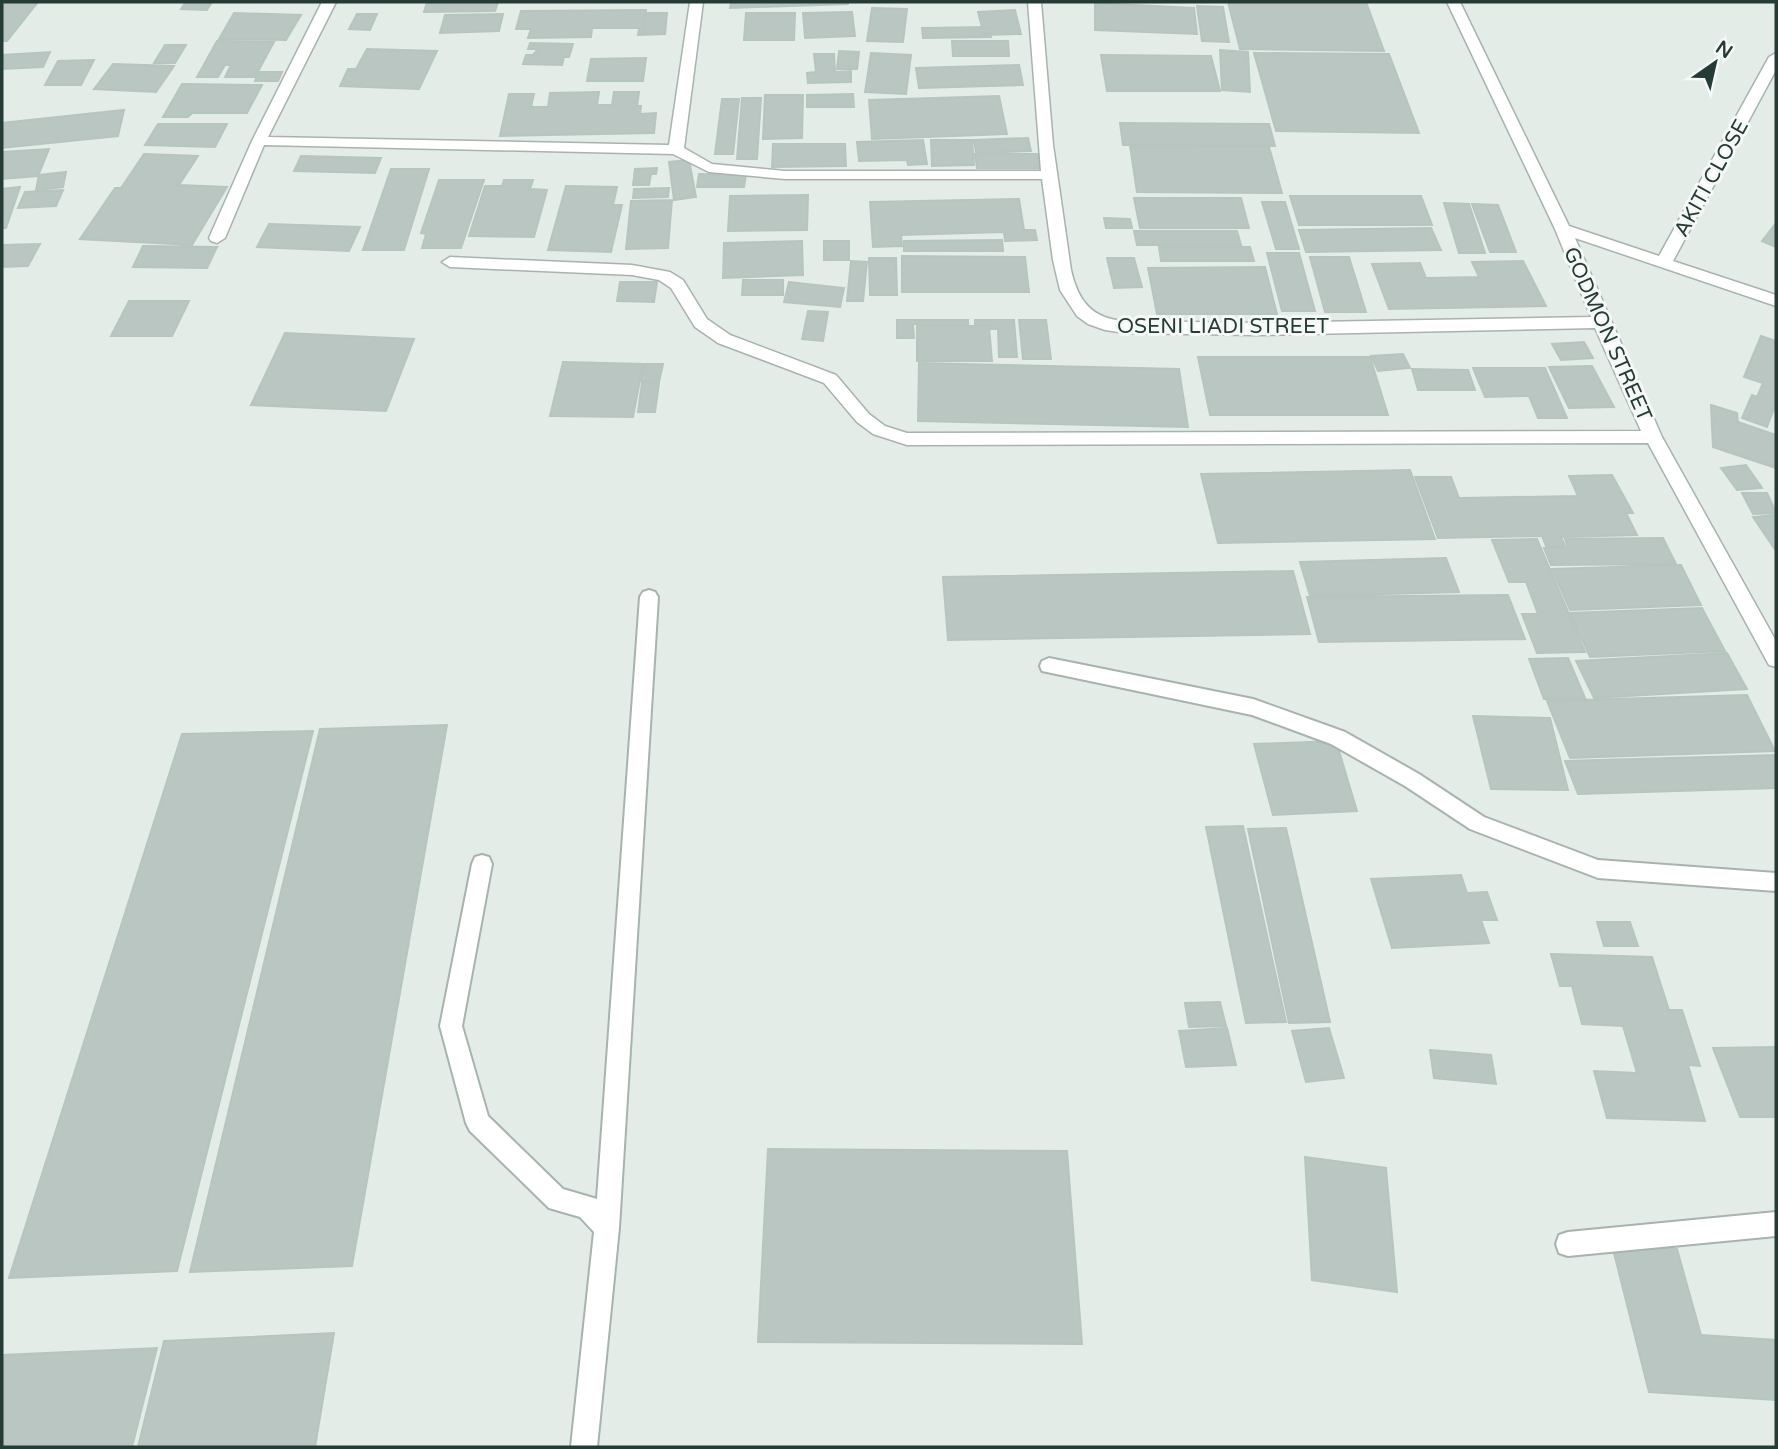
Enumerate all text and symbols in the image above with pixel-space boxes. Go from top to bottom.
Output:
north arrow [1680,28,1750,98]
text: N [1711,36,1736,63]
street label: AKITI CLOSE [1669,115,1754,241]
street label: GODMON STREET [1558,243,1657,425]
street label: OSENI LIADI STREET [1117,314,1329,339]

